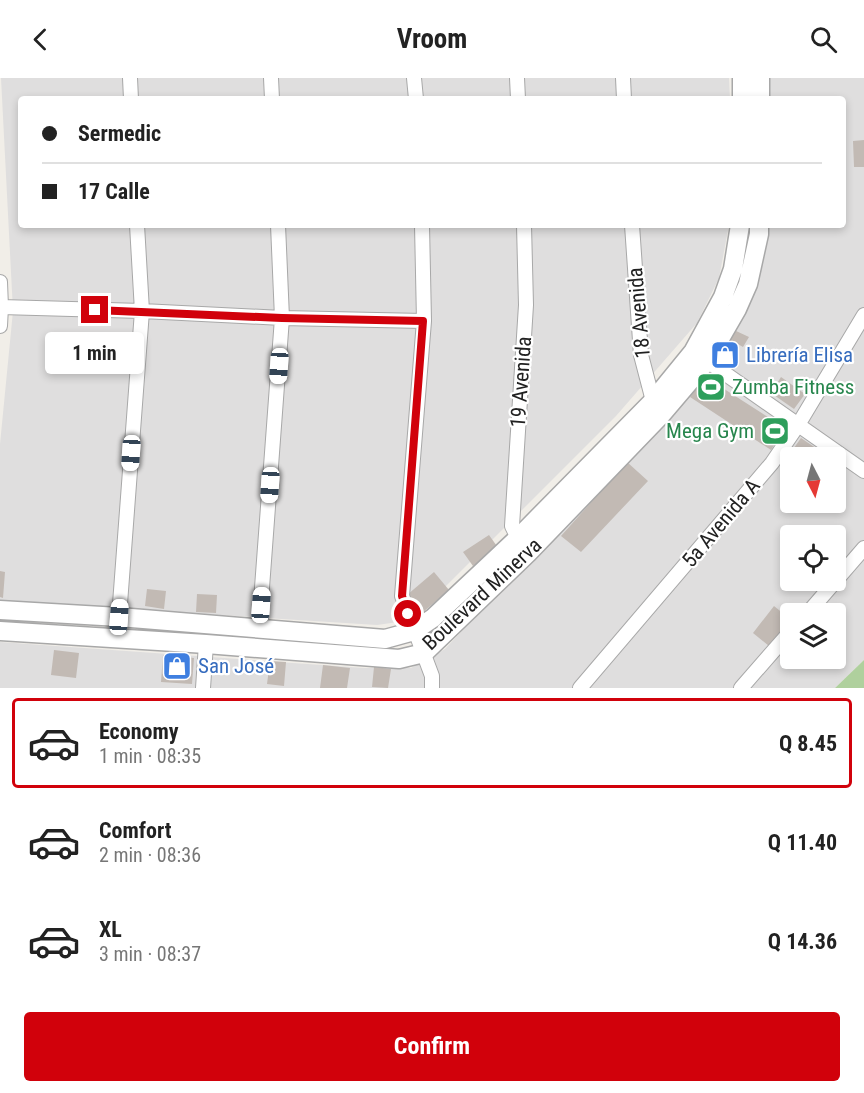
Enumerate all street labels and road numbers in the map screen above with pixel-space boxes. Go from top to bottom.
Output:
street label: 18 Avenida [623,266,655,360]
street label: 19 Avenida [506,336,536,428]
street label: 5a Avenida A [677,474,765,572]
street label: Boulevard Minerva [418,533,546,655]

